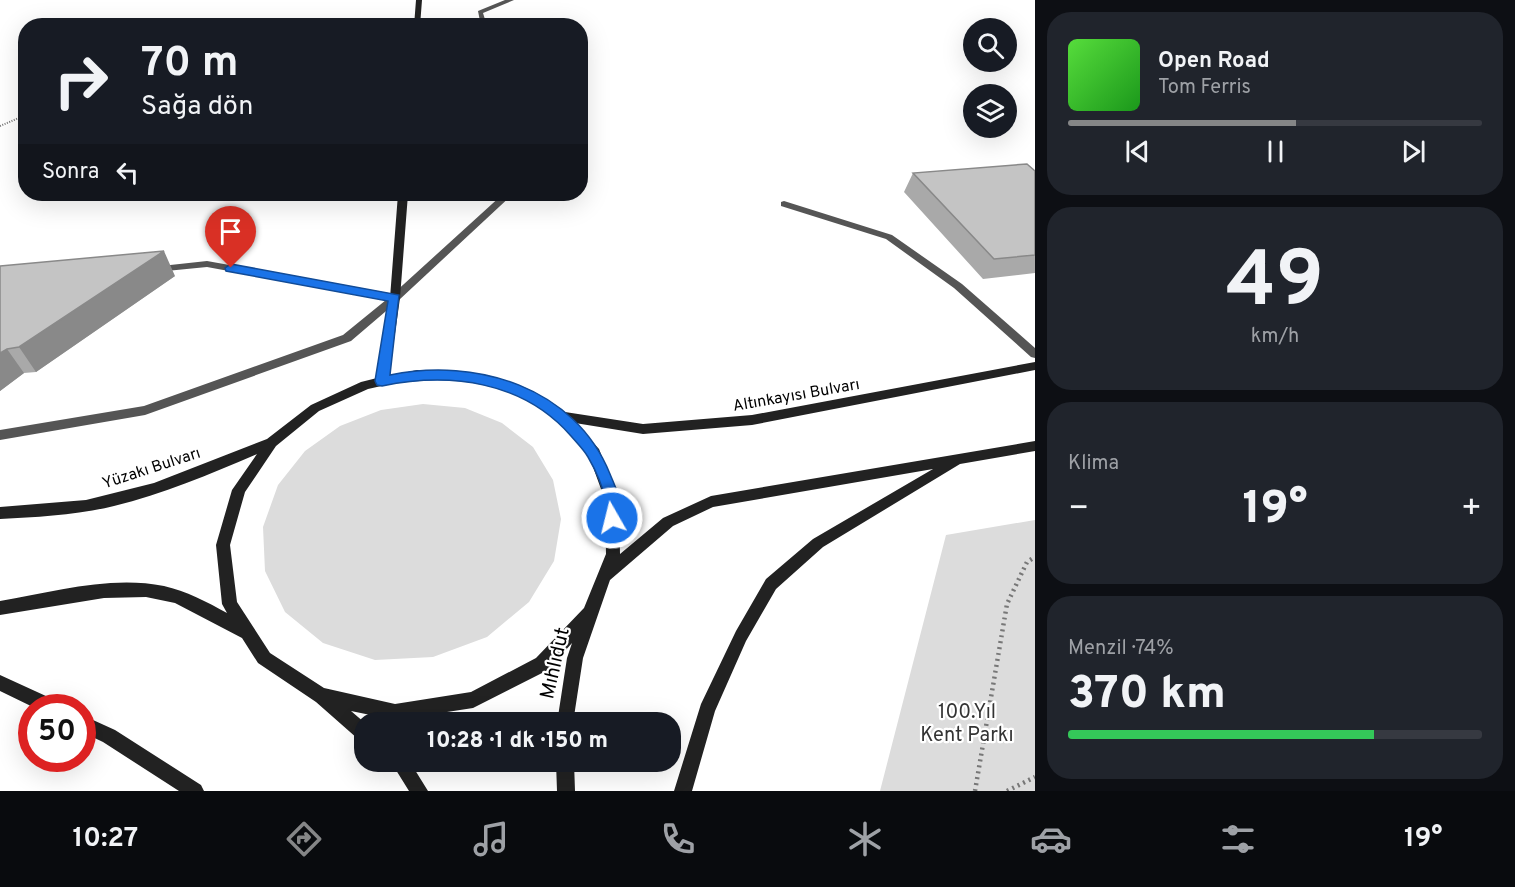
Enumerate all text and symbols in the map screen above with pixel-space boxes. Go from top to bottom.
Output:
map controls [963,18,1017,138]
button: search [963,18,1017,72]
text: 70 m [141,38,239,91]
icon: right [42,42,120,120]
text: Open Road [1158,48,1270,75]
text: Tom Ferris [1158,75,1251,101]
button: layers [963,84,1017,138]
text: Sağa dön [141,90,253,124]
icon: previous [1121,135,1154,168]
icon: pause [1259,135,1292,168]
icon: next [1397,135,1430,168]
icon: left [111,156,144,189]
text: Sonra [42,159,99,186]
pin [205,206,256,268]
icon: arrive [214,215,247,248]
text: 49 [1226,235,1324,334]
text: km/h [1251,324,1299,350]
street label: Altınkayısı Bulvarı [731,375,861,417]
street label: Yüzakı Bulvarı [100,444,203,494]
text: Klima [1068,451,1119,477]
text: 19° [1242,482,1308,539]
position arrow [580,486,644,550]
text: − [1068,489,1089,531]
text: + [1461,489,1482,531]
street label: Mıhlıdut [535,625,577,702]
text: Menzil · 74% [1068,636,1174,662]
text: 370 km [1068,667,1226,724]
speed limit sign: 50 [18,694,96,772]
park label: 100.Yıl Kent Parkı [920,700,1014,749]
text: 10:28 · 1 dk · 150 m [427,728,608,755]
icon: directions [283,818,325,860]
icon: music [470,818,512,860]
icon: phone [657,818,699,860]
icon: climate [844,818,886,860]
icon: car [1030,818,1072,860]
icon: filters [1217,818,1259,860]
text: 10:27 [72,822,138,856]
text: 19° [1404,822,1443,856]

